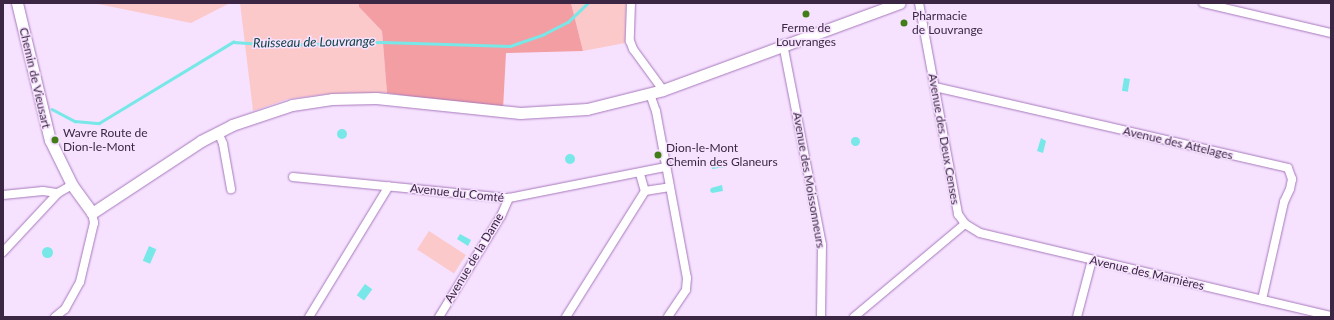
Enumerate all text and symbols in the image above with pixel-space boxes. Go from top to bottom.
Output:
marker: Ferme de Louvranges [801,9,811,19]
place label: Pharmacie de Louvrange [912,9,983,37]
marker: Pharmacie de Louvrange [899,18,909,28]
place label: Ferme de Louvranges [776,21,836,49]
street label: Chemin de Vieusart [16,26,54,130]
water label: Ruisseau de Louvrange [253,33,375,51]
street label: Avenue des Deux Censes [925,72,963,206]
street label: Avenue des Moissonneurs [790,111,828,249]
street label: Avenue des Attelages [1121,123,1235,163]
place label: Wavre Route de Dion-le-Mont [63,126,148,154]
marker: Wavre Route de Dion-le-Mont [50,135,60,145]
place label: Dion-le-Mont Chemin des Glaneurs [666,141,778,169]
marker: Dion-le-Mont Chemin des Glaneurs [653,150,663,160]
street label: Avenue du Comté [409,181,505,205]
street label: Avenue de la Dame [442,211,506,305]
street label: Avenue des Marnières [1088,253,1206,293]

